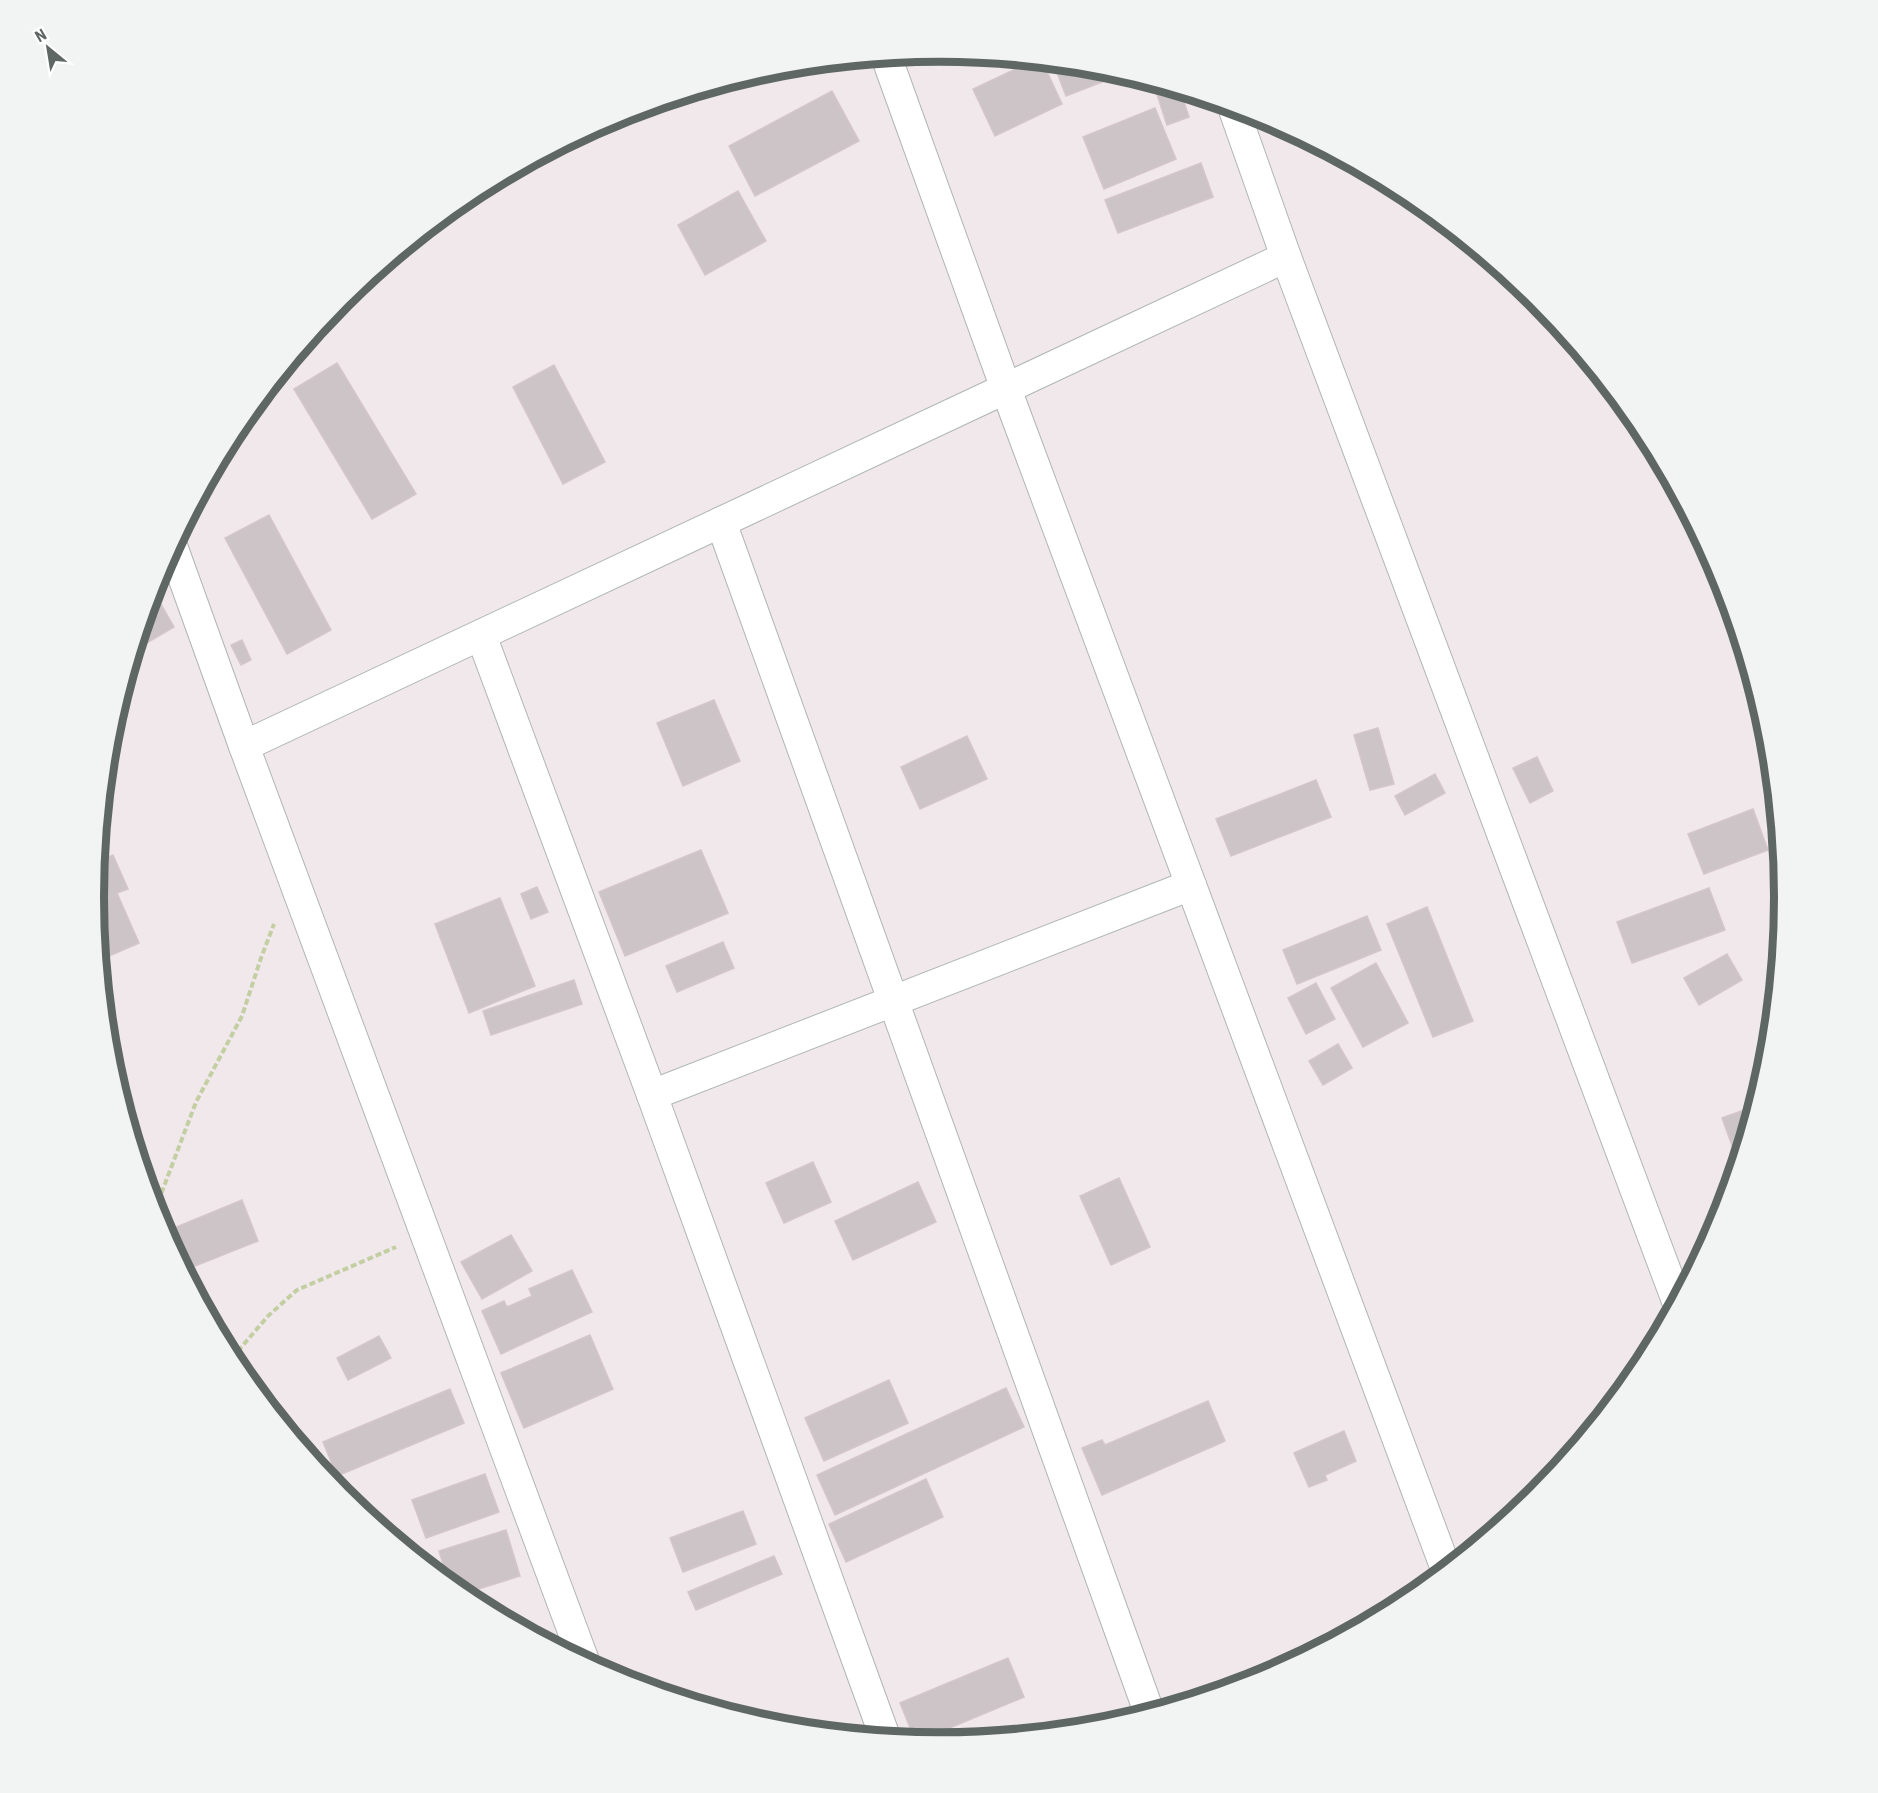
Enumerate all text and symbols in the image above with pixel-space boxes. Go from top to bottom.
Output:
north arrow [18,18,78,78]
text: N [32,25,50,46]

